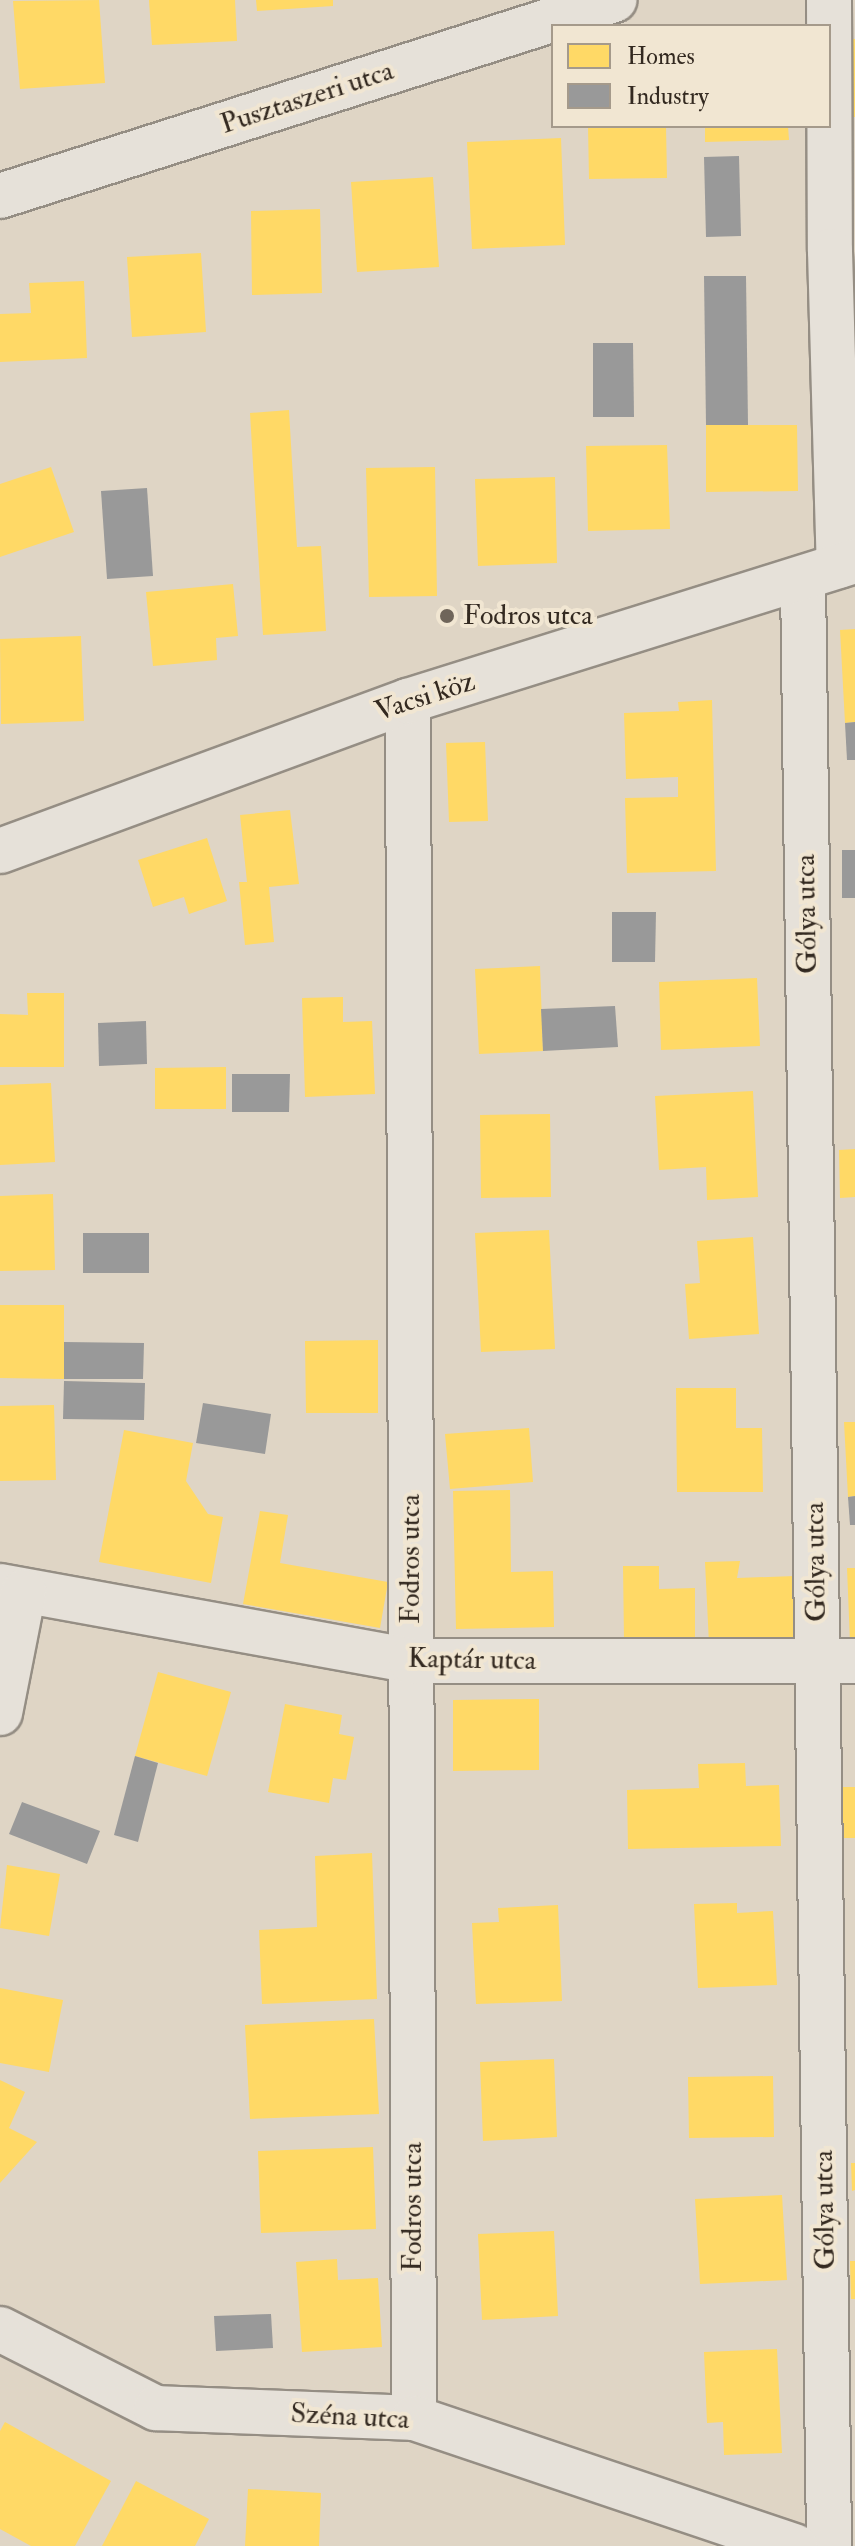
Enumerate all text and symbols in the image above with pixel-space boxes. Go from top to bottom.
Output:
legend [551,24,831,128]
text: Homes [627,41,695,72]
street label: Pusztaszeri utca [216,54,398,142]
text: Industry [627,81,709,112]
place label: Fodros utca [463,599,593,633]
marker: Fodros utca [438,607,456,625]
street label: Vacsi köz [371,665,479,729]
street label: Gólya utca [789,854,825,974]
street label: Fodros utca [394,1494,428,1624]
street label: Gólya utca [798,1502,834,1622]
street label: Kaptár utca [408,1642,536,1678]
street label: Fodros utca [396,2142,430,2272]
street label: Gólya utca [807,2150,843,2270]
street label: Széna utca [290,2397,410,2437]

